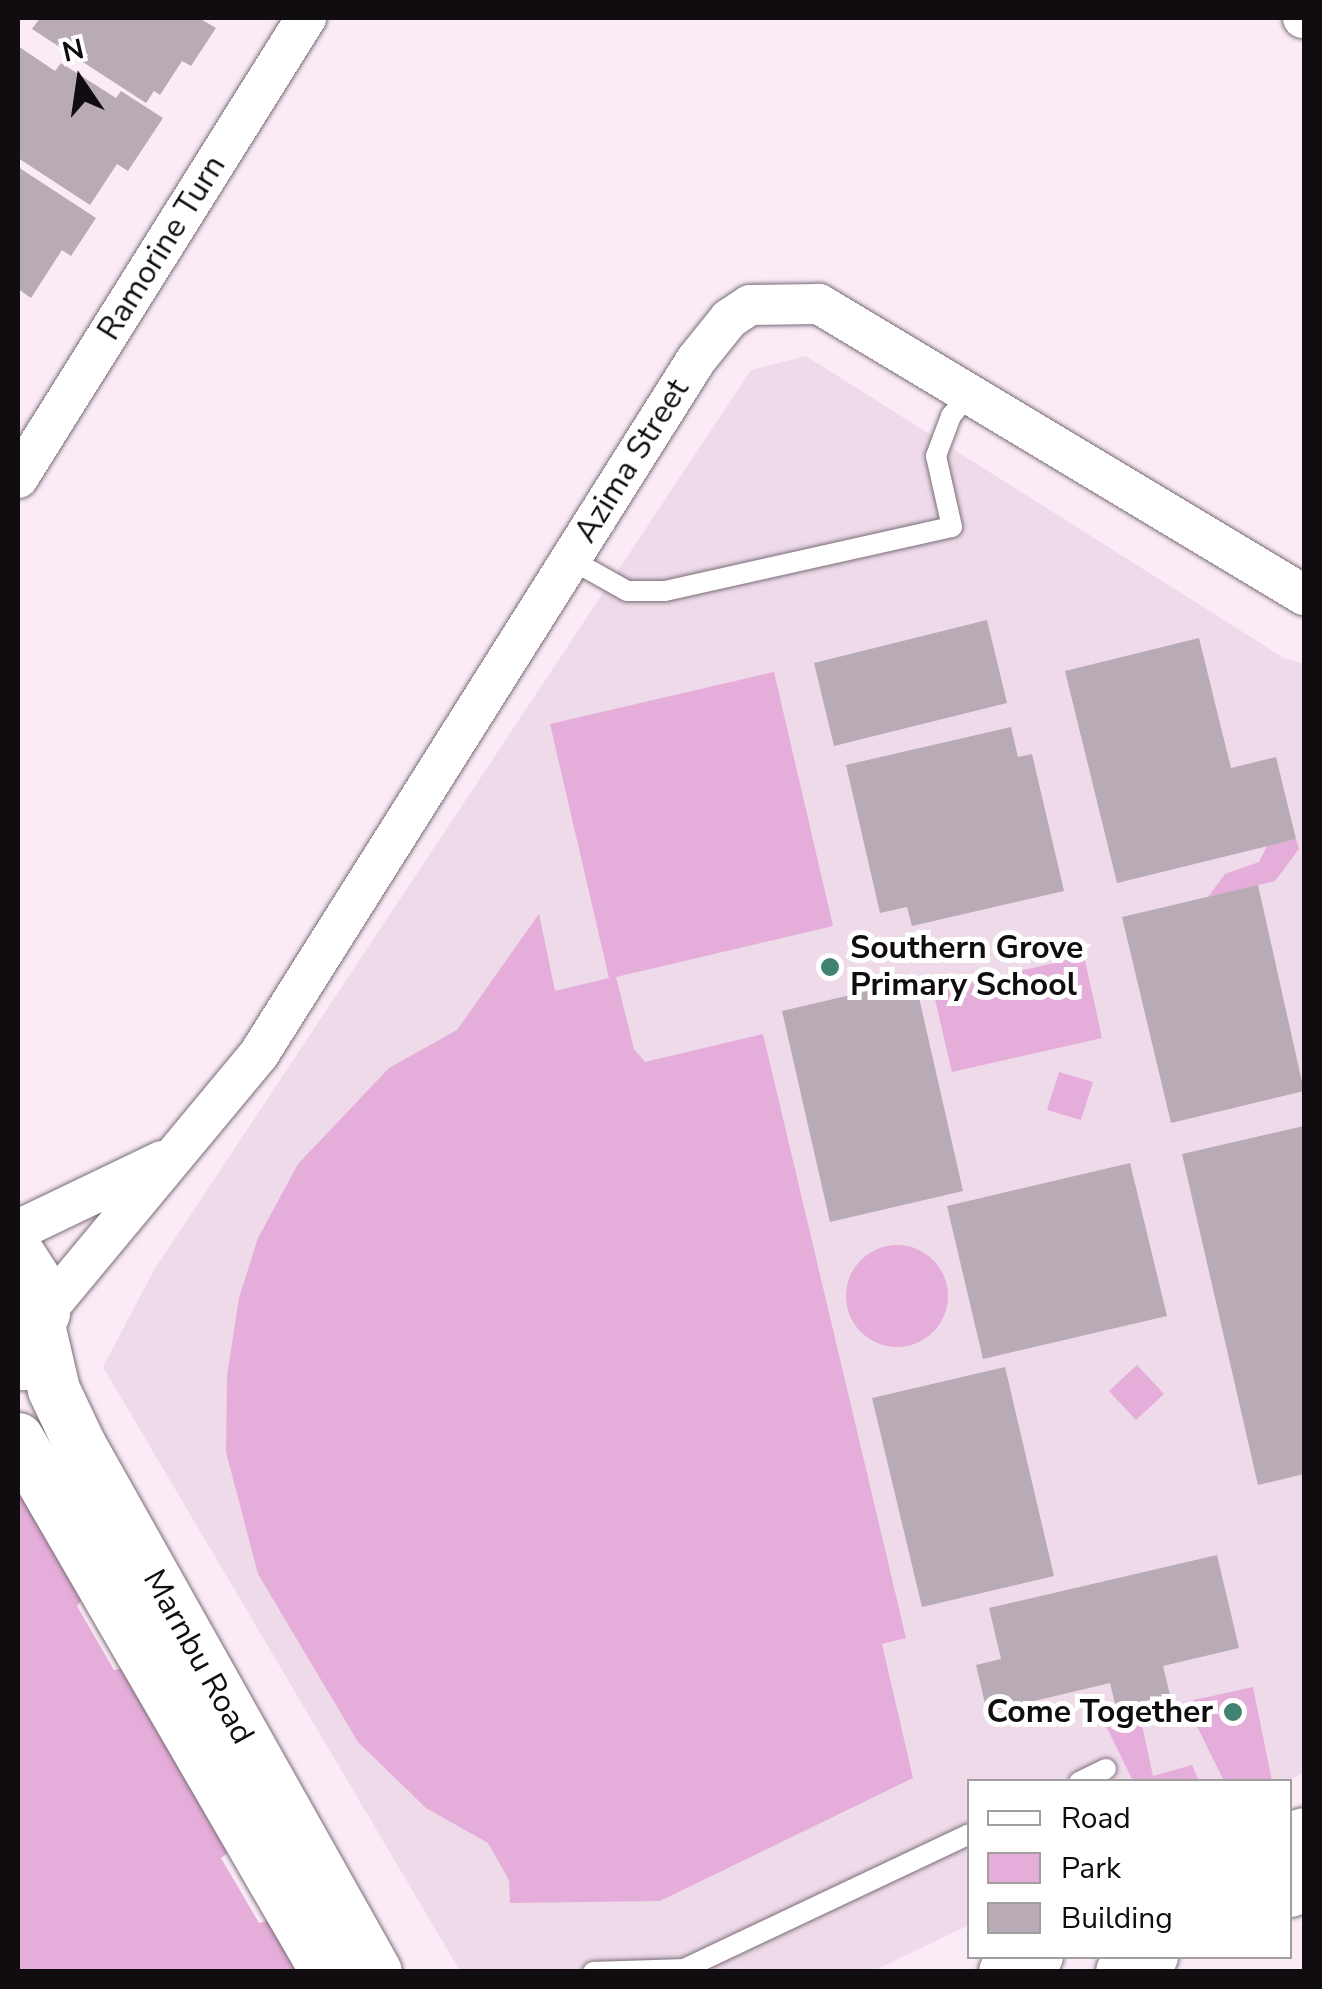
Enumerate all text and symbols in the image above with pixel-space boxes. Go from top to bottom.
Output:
north arrow [30,30,130,130]
text: N [59,30,88,72]
street label: Ramorine Turn [90,149,234,347]
street label: Azima Street [567,372,697,550]
place label: Southern Grove Primary School [850,930,1083,1005]
marker: Southern Grove Primary School [819,956,841,978]
street label: Marnbu Road [134,1563,262,1751]
place label: Come Together [987,1693,1213,1731]
marker: Come Together [1222,1701,1244,1723]
legend [967,1779,1292,1959]
text: Road [1061,1798,1131,1839]
text: Park [1061,1848,1121,1889]
text: Building [1061,1898,1173,1939]

